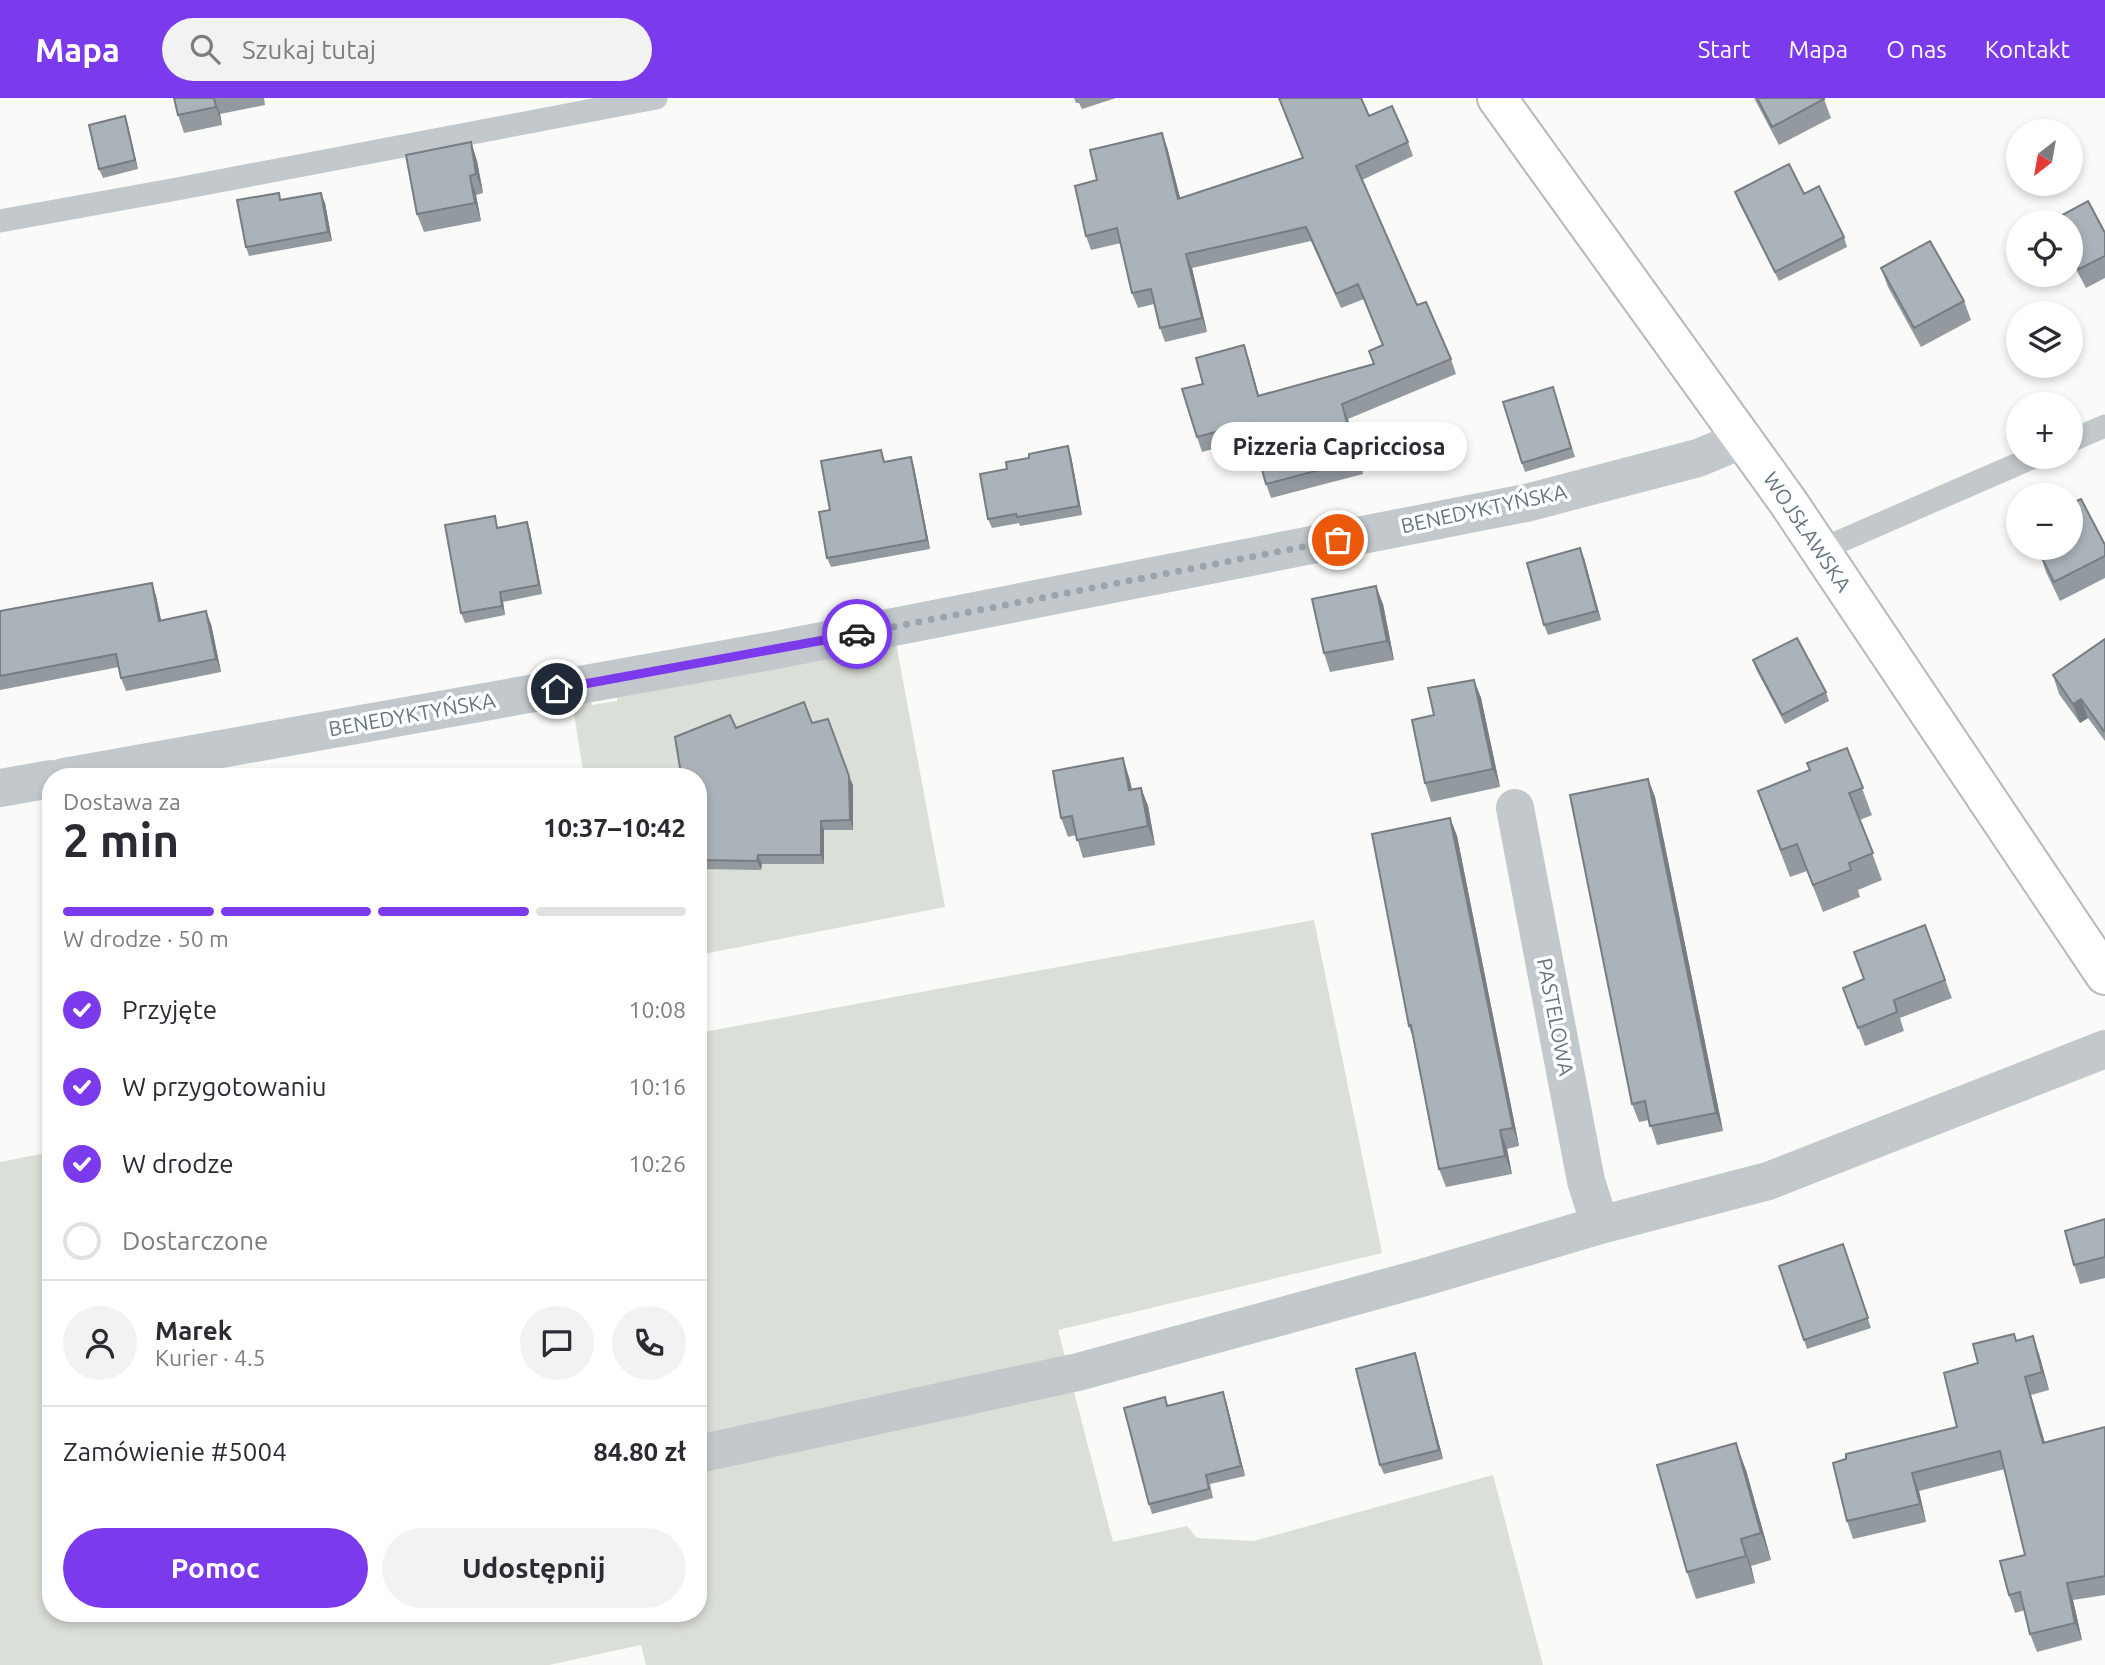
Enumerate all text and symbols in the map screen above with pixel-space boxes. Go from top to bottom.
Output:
search box [162,18,652,81]
icon: search [186,30,224,68]
text: Mapa [35,31,120,68]
text: Szukaj tutaj [242,35,376,64]
text: Start [1698,36,1751,63]
text: Mapa [1789,36,1848,63]
text: O nas [1886,36,1947,63]
text: Kontakt [1985,36,2070,63]
north arrow [2006,119,2082,196]
map controls [2006,119,2083,560]
button: locate [2006,210,2083,287]
button: layers [2006,301,2083,378]
button: + [2006,392,2083,469]
callout: Pizzeria Capricciosa [1210,421,1466,470]
text: Pizzeria Capricciosa [1233,434,1445,459]
street label: WOJSŁAWSKA [1759,467,1857,596]
street label: BENEDYKTYŃSKA [1399,479,1569,537]
button: − [2006,483,2083,560]
pin [1308,510,1368,570]
icon: bag [1319,521,1357,559]
courier [822,599,892,669]
icon: car [838,615,876,653]
pin [527,659,587,719]
icon: home [538,670,576,708]
street label: BENEDYKTYŃSKA [327,687,497,741]
text: Dostawa za [63,789,181,814]
text: 10:37–10:42 [543,813,686,842]
text: 2 min [63,814,179,866]
text: W drodze · 50 m [63,926,229,951]
street label: PASTELOWA [1533,956,1579,1078]
icon: check [63,991,101,1029]
text: Przyjęte [122,995,217,1024]
text: 10:08 [628,997,686,1022]
icon: check [63,1068,101,1106]
text: W przygotowaniu [122,1072,327,1101]
text: 10:16 [628,1074,686,1099]
icon: check [63,1145,101,1183]
text: W drodze [122,1149,234,1178]
text: 10:26 [628,1151,686,1176]
text: Dostarczone [122,1226,268,1255]
button: person [63,1306,137,1380]
button: chat [520,1306,594,1380]
button: phone [612,1306,686,1380]
text: Marek [155,1316,232,1345]
text: Kurier · 4.5 [155,1345,266,1370]
text: Zamówienie #5004 [63,1437,287,1466]
text: 84.80 zł [593,1437,686,1466]
button: Pomoc [63,1528,368,1608]
button: Udostępnij [382,1528,686,1608]

